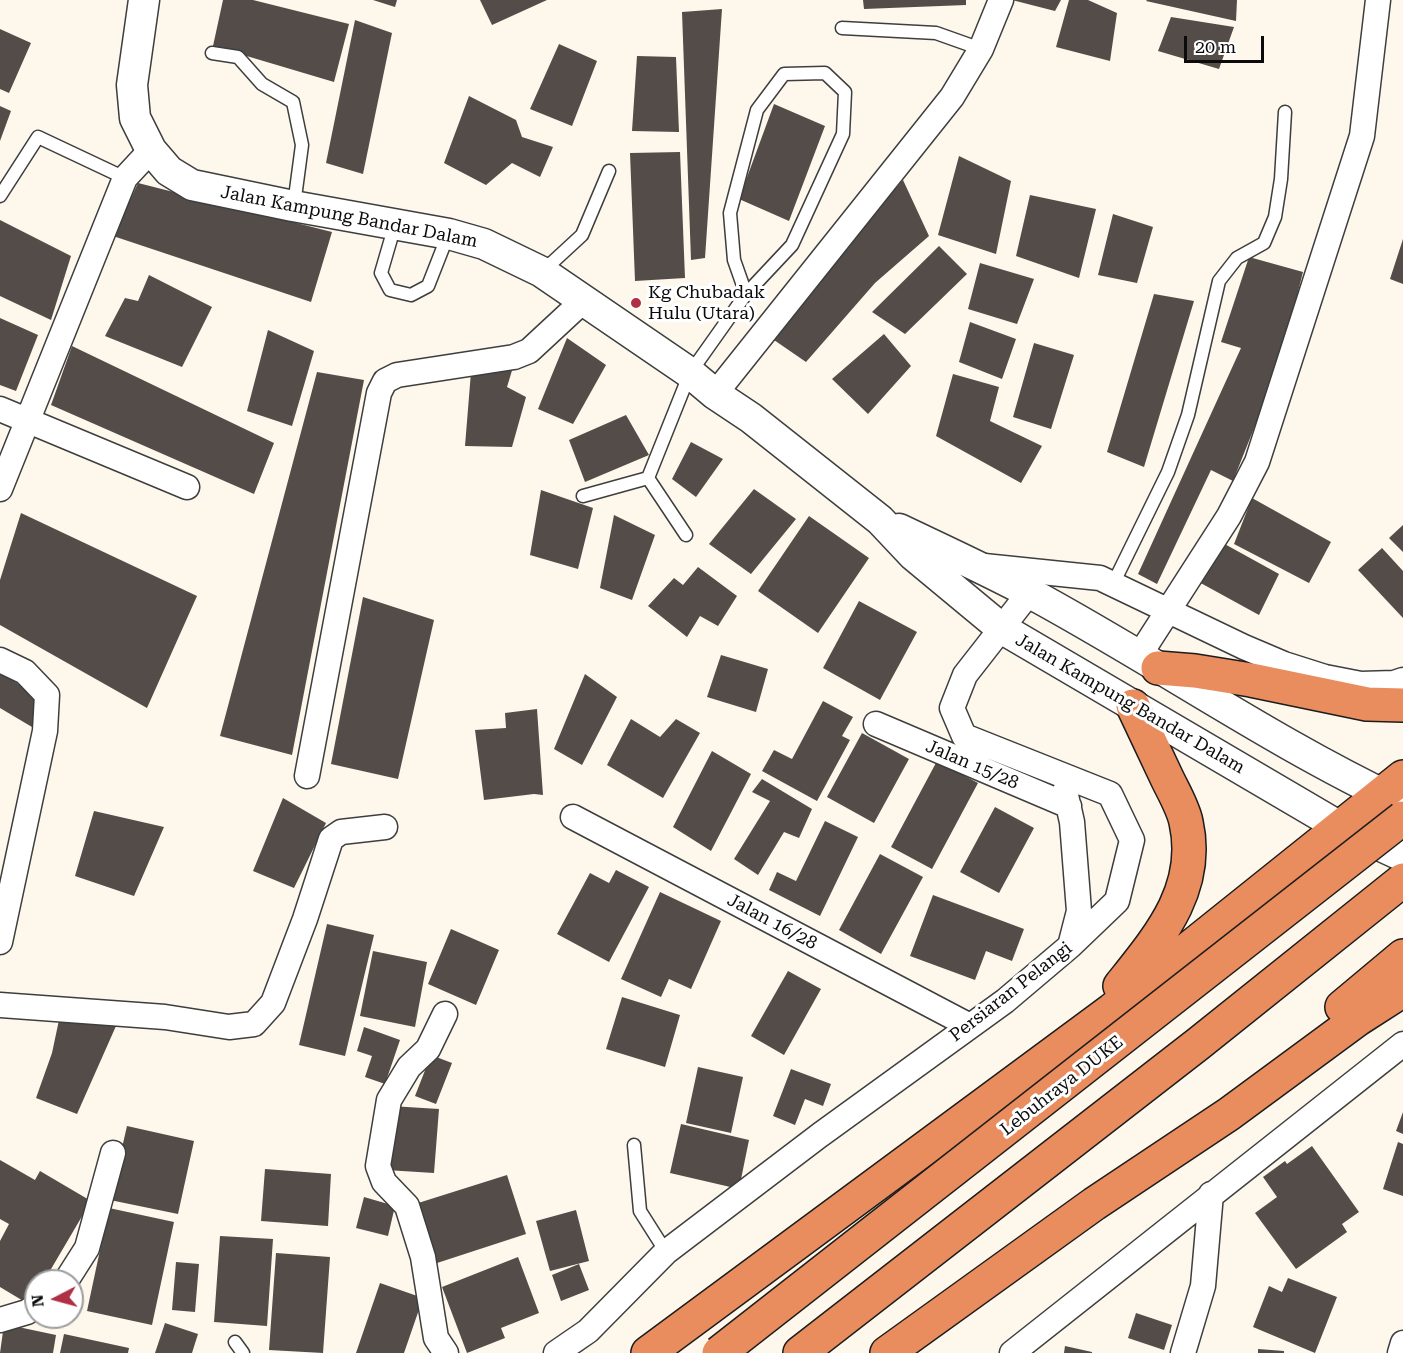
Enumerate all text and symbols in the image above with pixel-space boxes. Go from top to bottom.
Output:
scale bar [1187,24,1266,62]
text: 20 m [1195,36,1236,57]
street label: Jalan Kampung Bandar Dalam [219,181,479,253]
place label: Kg Chubadak Hulu (Utara) [648,282,765,324]
marker: Kg Chubadak Hulu (Utara) [629,296,643,310]
street label: Jalan Kampung Bandar Dalam [1011,629,1249,779]
street label: Jalan 15/28 [922,736,1022,794]
street label: Jalan 16/28 [723,889,821,955]
street label: Persiaran Pelangi [945,937,1077,1047]
street label: Lebuhraya DUKE [996,1031,1128,1141]
north arrow [24,1269,84,1329]
text: N [27,1294,48,1308]

